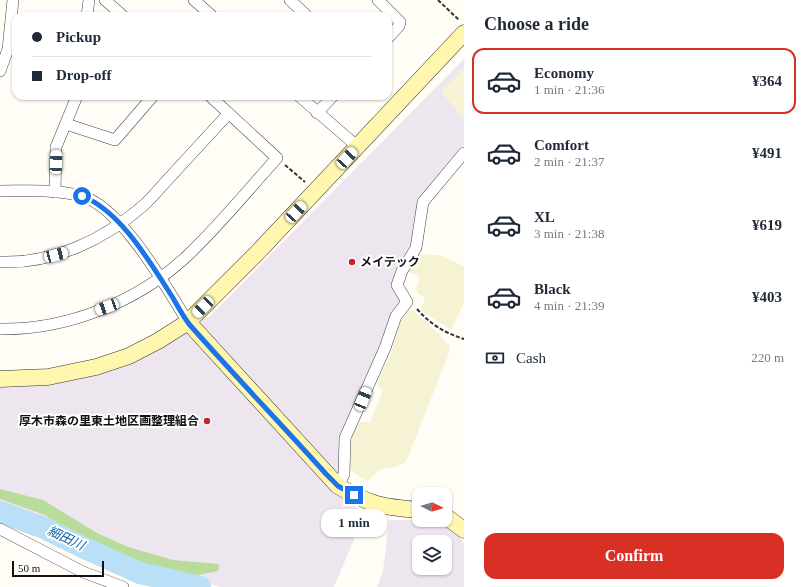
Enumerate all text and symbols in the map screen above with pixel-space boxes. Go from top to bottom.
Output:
text: Choose a ride [484,14,589,34]
text: Pickup [56,29,101,45]
icon: car [486,63,522,99]
text: Economy [534,65,594,81]
text: Drop-off [56,67,112,83]
text: ¥364 [752,73,782,89]
text: 1 min · 21:36 [534,82,604,97]
icon: car [486,135,522,171]
text: Comfort [534,137,589,153]
car [334,145,360,171]
text: ¥491 [752,145,782,161]
car [50,150,62,174]
text: 2 min · 21:37 [534,154,604,169]
route start [73,187,91,205]
car [283,199,309,225]
icon: car [486,207,522,243]
text: XL [534,209,555,225]
text: ¥619 [752,217,782,233]
text: 3 min · 21:38 [534,226,604,241]
car [43,246,69,264]
place label: メイテック [360,255,420,269]
marker: メイテック [347,257,357,267]
icon: car [486,279,522,315]
text: Black [534,281,571,297]
text: ¥403 [752,289,782,305]
car [190,294,216,320]
car [94,297,120,317]
text: 4 min · 21:39 [534,298,604,313]
icon: cash [484,347,506,369]
text: Cash [516,350,546,366]
text: 220 m [751,350,784,365]
car [353,386,373,412]
place label: 厚木市森の里東土地区画整理組合 [19,414,199,428]
marker: 厚木市森の里東土地区画整理組合 [202,416,212,426]
route end [345,486,363,504]
north arrow [412,487,452,527]
map controls [412,487,452,575]
callout: 1 min [321,509,387,537]
text: 1 min [338,515,370,530]
water label: 細田川 [45,523,89,554]
button: Confirm [484,533,784,579]
button: layers [412,535,452,575]
scale bar [12,559,104,578]
text: 50 m [18,562,40,574]

